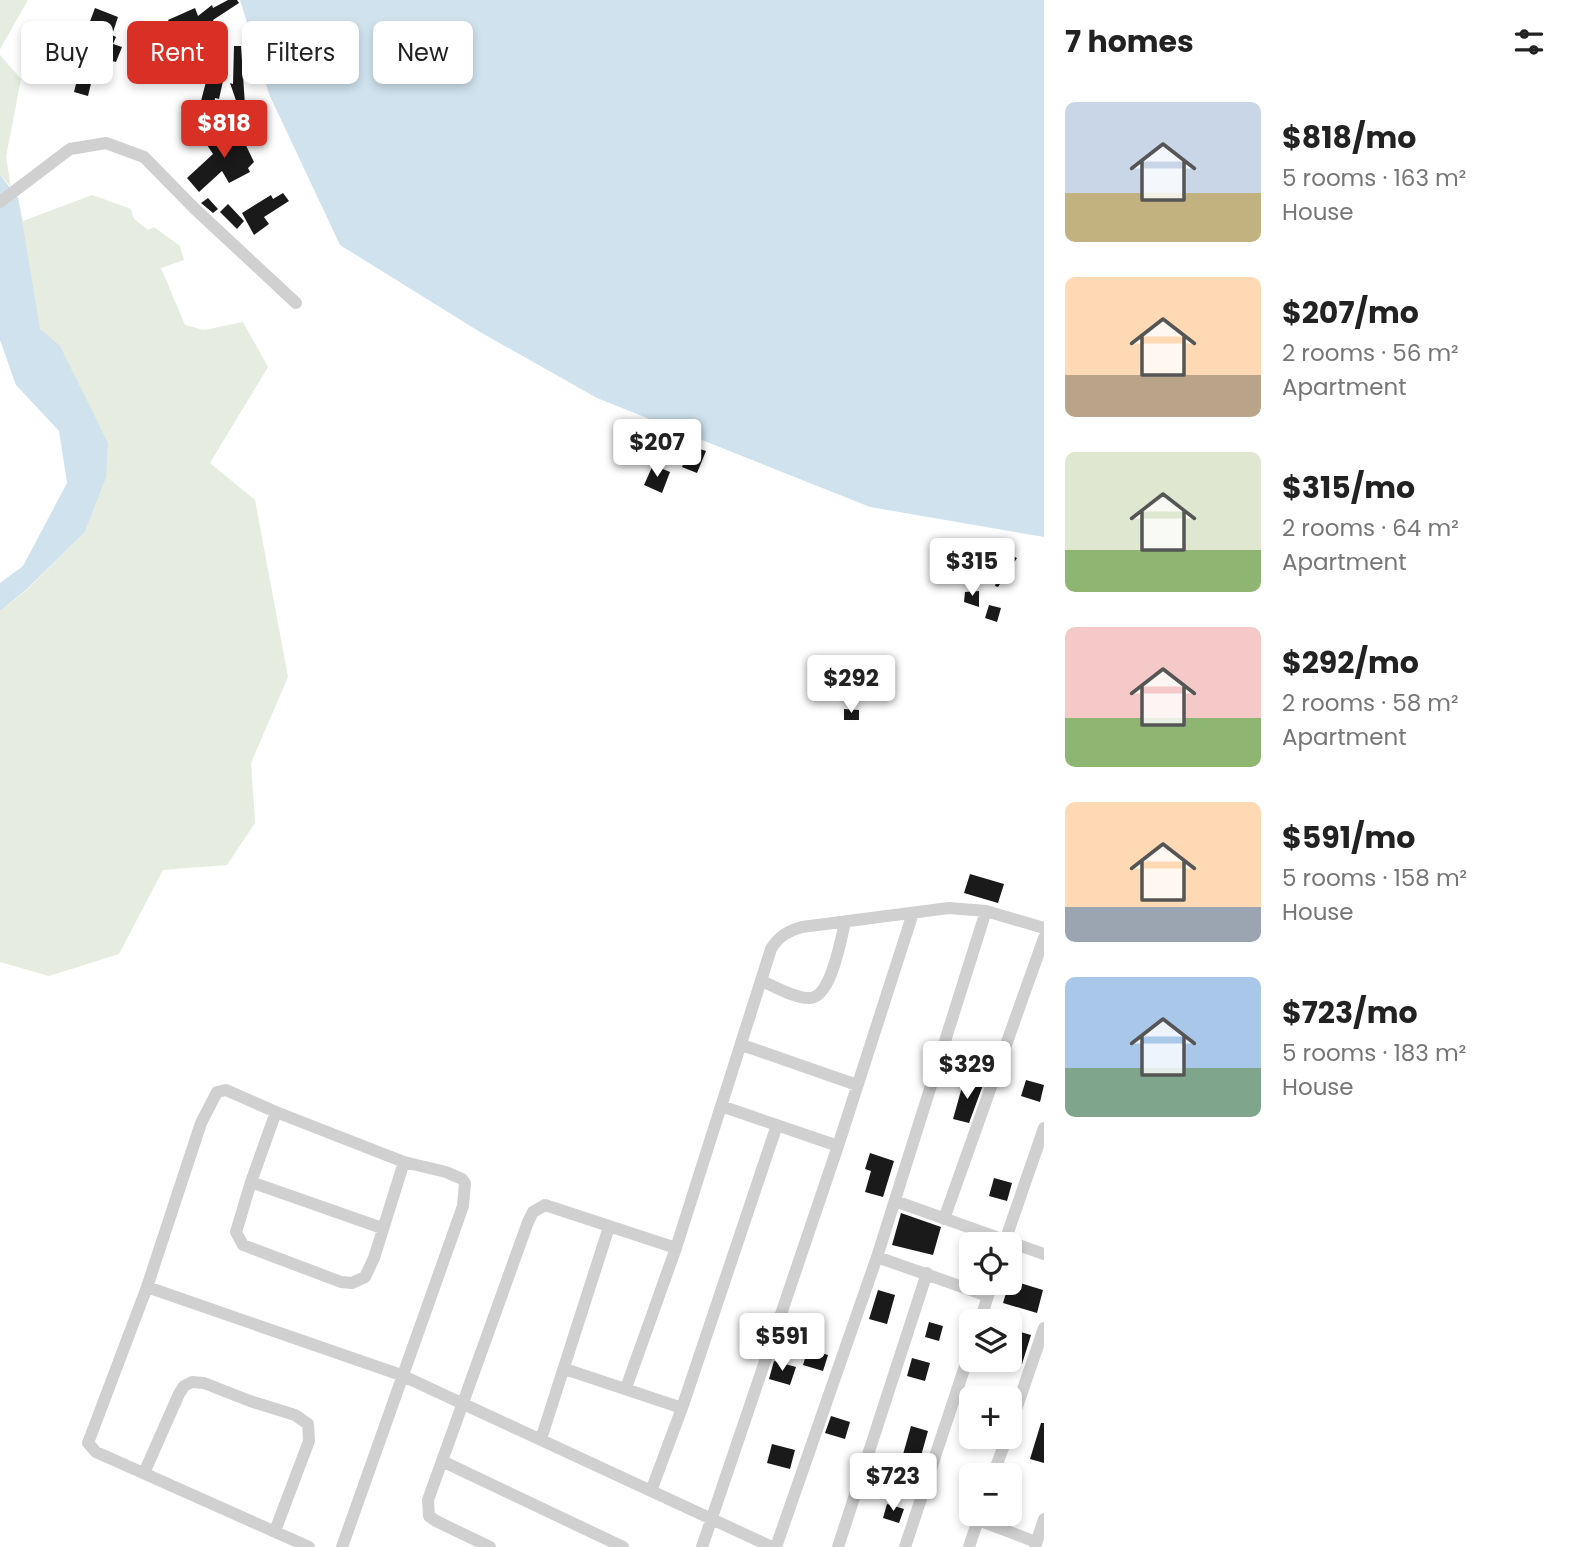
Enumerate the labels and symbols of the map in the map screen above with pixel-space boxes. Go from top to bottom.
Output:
pin: $818 [183,100,265,160]
pin: $207 [616,420,698,479]
pin: $315 [931,538,1013,598]
pin: $292 [810,656,892,715]
pin: $329 [926,1042,1008,1101]
pin: $591 [741,1314,823,1373]
pin: $723 [852,1454,934,1513]

